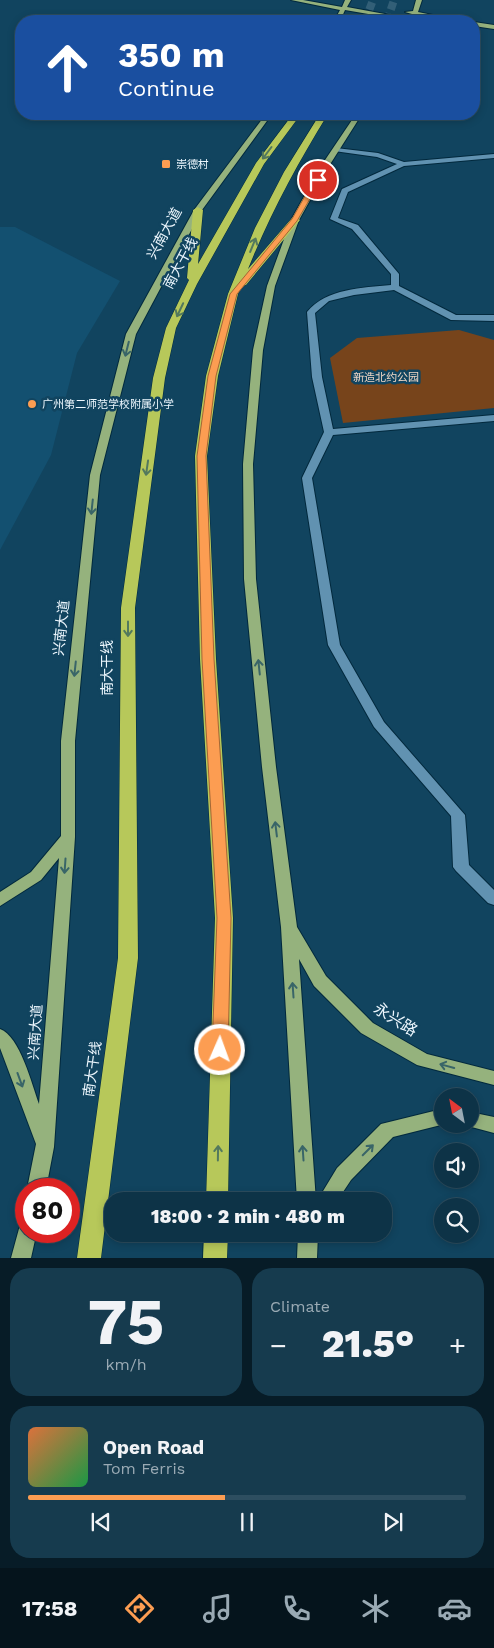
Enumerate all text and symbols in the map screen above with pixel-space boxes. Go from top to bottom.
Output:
text: 350 m [118,34,225,76]
icon: ahead [35,35,100,100]
text: Continue [118,76,215,101]
one-way arrow [262,146,272,160]
marker: 崇德村 [160,158,172,170]
place label: 崇德村 [176,158,209,171]
pin [297,159,339,201]
icon: arrive [304,166,332,194]
street label: 兴南大道 [143,205,185,261]
street label: 南大干线 [160,235,200,291]
one-way arrow [249,238,258,254]
one-way arrow [175,302,184,317]
one-way arrow [122,340,131,356]
park label: 新造北约公园 [353,371,419,384]
marker: 广州第二师范学校附属小学 [26,398,38,410]
place label: 广州第二师范学校附属小学 [42,398,174,411]
one-way arrow [142,460,152,476]
one-way arrow [87,499,97,515]
street label: 兴南大道 [50,599,72,657]
one-way arrow [123,621,133,637]
street label: 南大干线 [99,640,115,696]
one-way arrow [254,660,263,676]
one-way arrow [71,661,80,677]
one-way arrow [271,821,281,837]
one-way arrow [61,858,70,874]
one-way arrow [288,983,297,999]
street label: 永兴路 [370,999,421,1040]
street label: 兴南大道 [25,1004,45,1060]
position arrow [193,1023,245,1075]
street label: 南大干线 [80,1040,104,1098]
one-way arrow [439,1061,455,1070]
one-way arrow [17,1072,26,1087]
north arrow [434,1088,479,1132]
map controls [434,1088,479,1243]
button: sound [434,1143,479,1188]
one-way arrow [361,1144,374,1156]
one-way arrow [213,1145,223,1161]
one-way arrow [298,1145,307,1161]
speed limit sign: 80 [15,1178,80,1243]
button: search [434,1198,479,1243]
text: 18:00 · 2 min · 480 m [151,1205,345,1228]
text: 75 [88,1284,164,1360]
text: Climate [270,1297,330,1316]
text: 21.5° [322,1322,414,1366]
text: − [270,1329,287,1362]
text: + [449,1329,466,1362]
text: km/h [105,1355,147,1374]
text: Open Road [103,1436,204,1459]
text: Tom Ferris [103,1459,185,1478]
icon: previous [87,1508,115,1536]
icon: pause [233,1508,261,1536]
icon: next [379,1508,407,1536]
icon: directions [122,1591,157,1626]
icon: music [200,1591,235,1626]
icon: phone [279,1591,314,1626]
icon: climate [358,1591,393,1626]
icon: car [437,1591,472,1626]
text: 17:58 [22,1596,78,1621]

